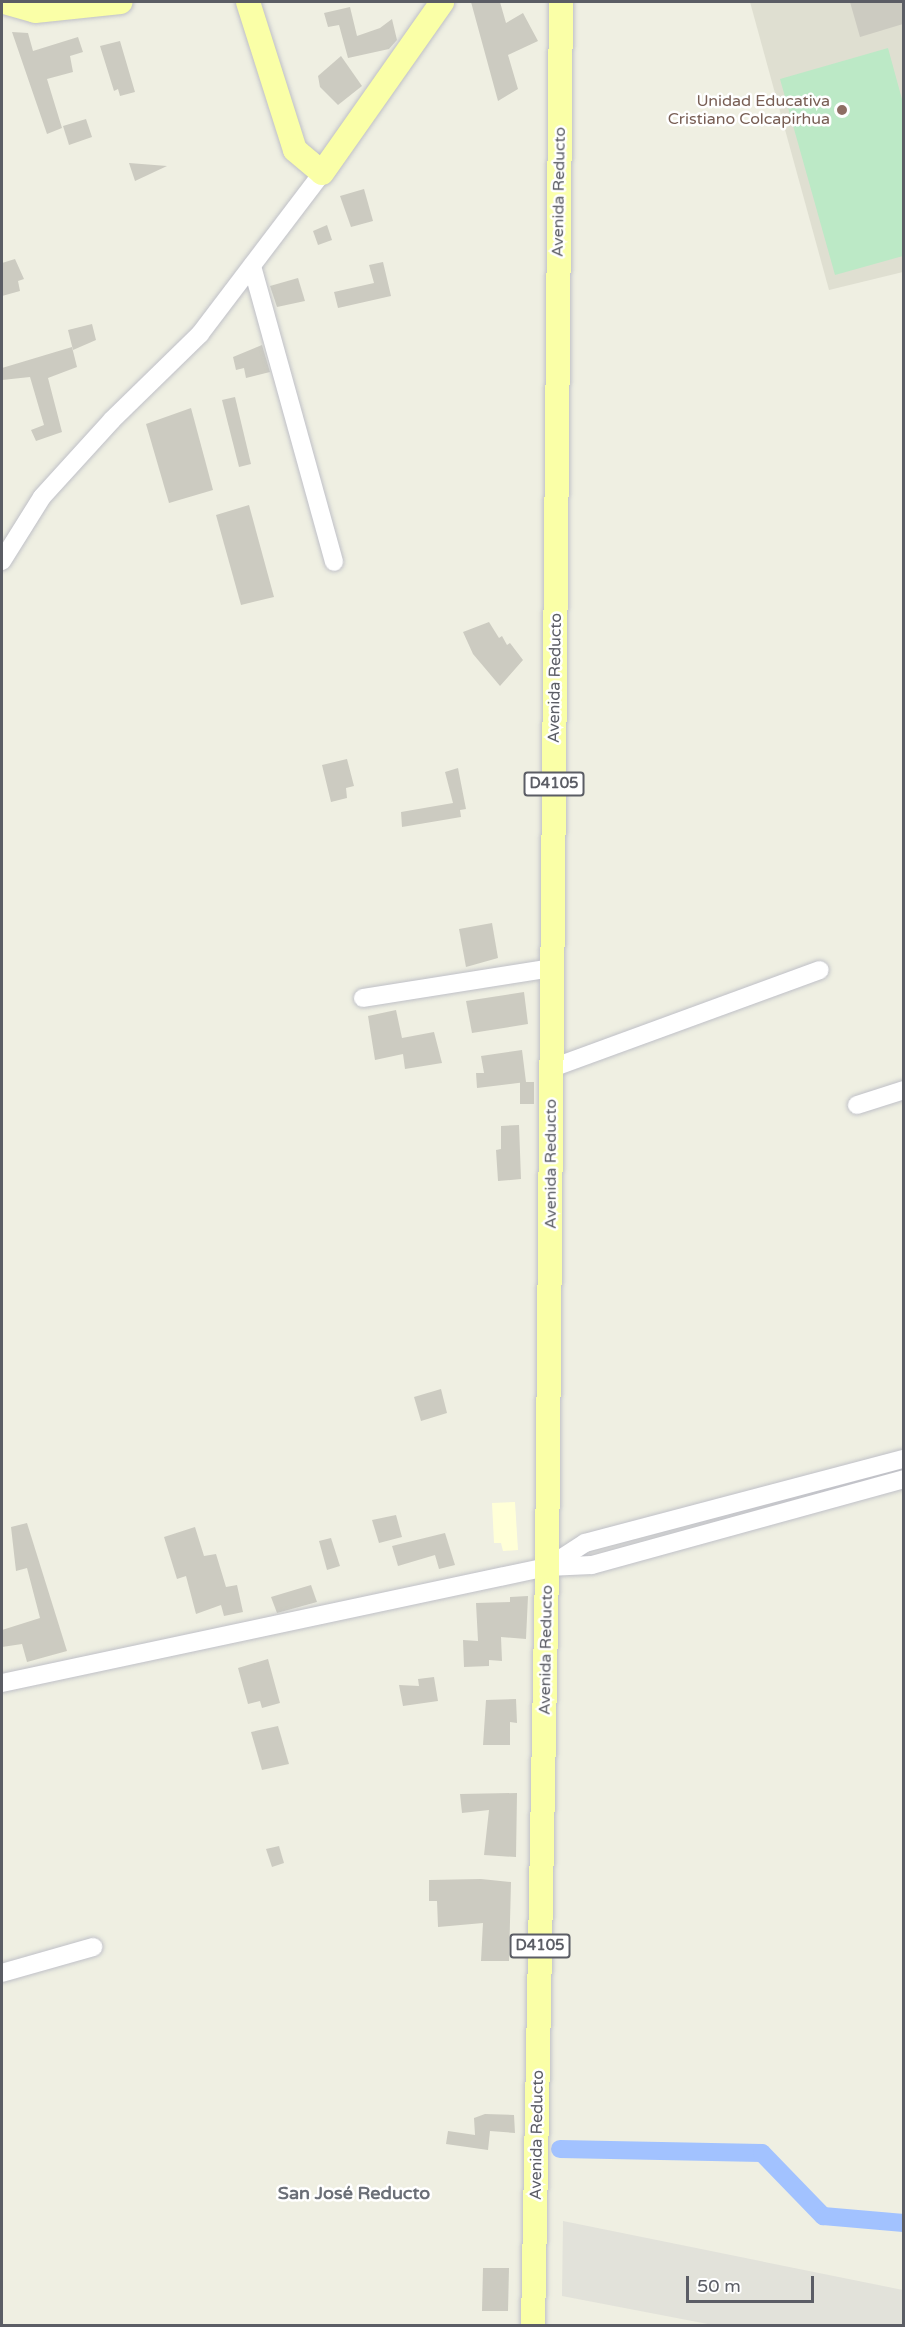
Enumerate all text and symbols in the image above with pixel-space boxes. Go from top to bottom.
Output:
place label: Unidad Educativa Cristiano Colcapirhua [668,91,830,129]
marker: Unidad Educativa Cristiano Colcapirhua [835,103,849,117]
street label: Avenida Reducto [548,127,570,257]
street label: Avenida Reducto [544,613,566,743]
road number: D4105 [522,772,586,796]
street label: Avenida Reducto [541,1099,561,1229]
street label: Avenida Reducto [535,1585,557,1715]
road number: D4105 [508,1934,572,1958]
street label: Avenida Reducto [526,2070,548,2200]
district label: San José Reducto [278,2182,430,2204]
scale bar [689,2264,816,2302]
text: 50 m [697,2275,741,2297]

